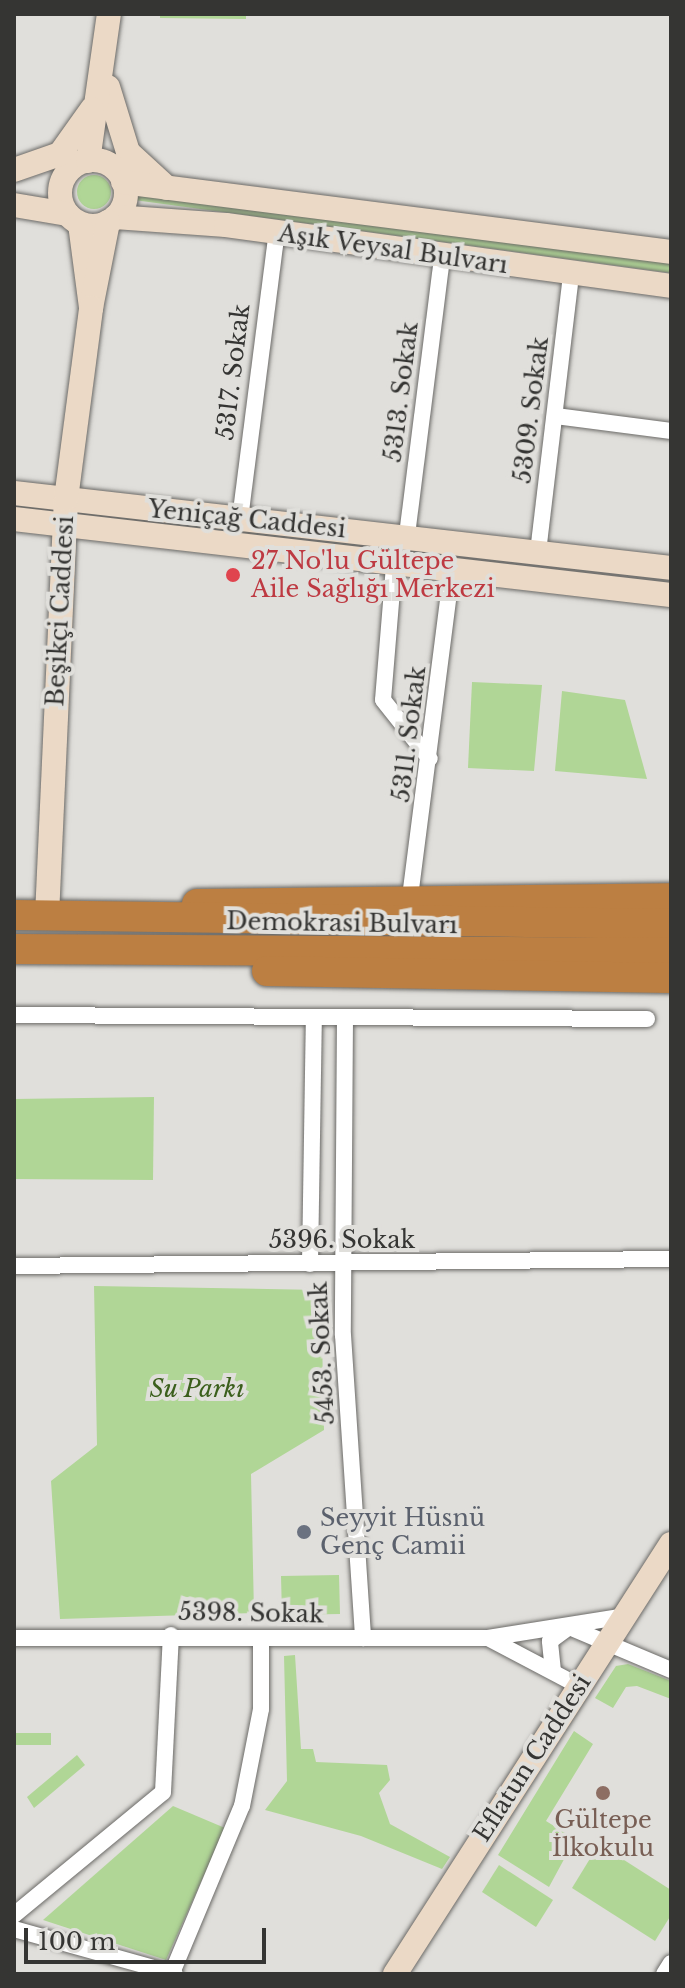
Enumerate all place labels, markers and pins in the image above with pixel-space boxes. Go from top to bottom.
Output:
place label: 27 No'lu Gültepe Aile Sağlığı Merkezi [251,547,495,603]
marker: 27 No'lu Gültepe Aile Sağlığı Merkezi [222,564,244,586]
place label: Seyyit Hüsnü Genç Camii [320,1504,485,1560]
marker: Seyyit Hüsnü Genç Camii [295,1523,313,1541]
marker: Gültepe İlkokulu [594,1784,612,1802]
place label: Gültepe İlkokulu [552,1806,654,1862]

